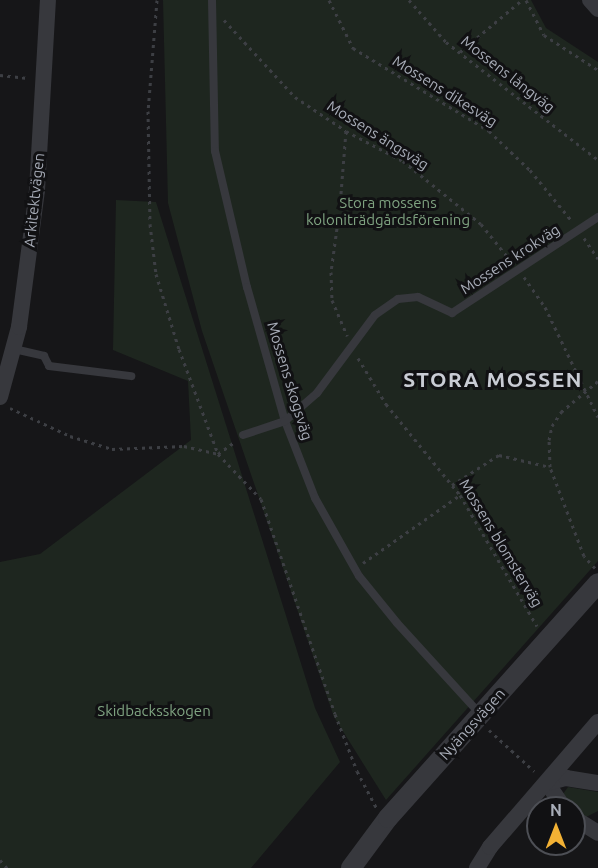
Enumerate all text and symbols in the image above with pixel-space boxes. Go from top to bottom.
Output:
street label: Mossens långväg [458,32,558,116]
street label: Mossens dikesväg [389,52,501,130]
street label: Mossens ängsväg [324,96,432,174]
street label: Arkitektvägen [20,152,48,248]
park label: Stora mossens koloniträdgårdsförening [306,193,470,228]
street label: Mossens krokväg [457,220,563,298]
street label: Mossens skogsväg [263,320,317,442]
district label: STORA MOSSEN [403,366,583,392]
street label: Mossens blomsterväg [456,476,546,610]
street label: Nyängsvägen [435,685,509,763]
park label: Skidbacksskogen [97,702,211,720]
north arrow [526,796,586,856]
text: N [550,801,562,819]

